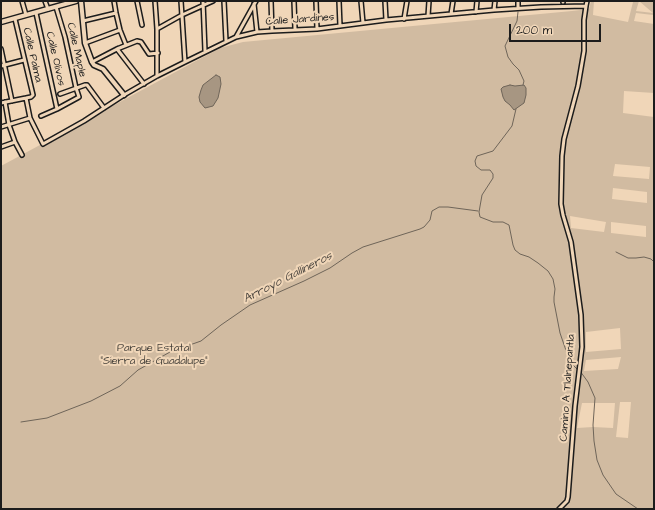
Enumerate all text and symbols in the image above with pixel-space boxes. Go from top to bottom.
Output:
street label: Calle Jardines [265,11,335,29]
scale bar [511,16,603,42]
street label: Calle Maple [63,21,89,79]
text: 200 m [516,22,552,39]
street label: Calle Palma [19,26,45,84]
street label: Calle Olivos [42,31,68,87]
water label: Arroyo Gallineros [241,249,335,307]
street label: Camino A Tlalnepantla [558,334,578,442]
park label: Parque Estatal "Sierra de Guadalupe" [100,342,208,368]

